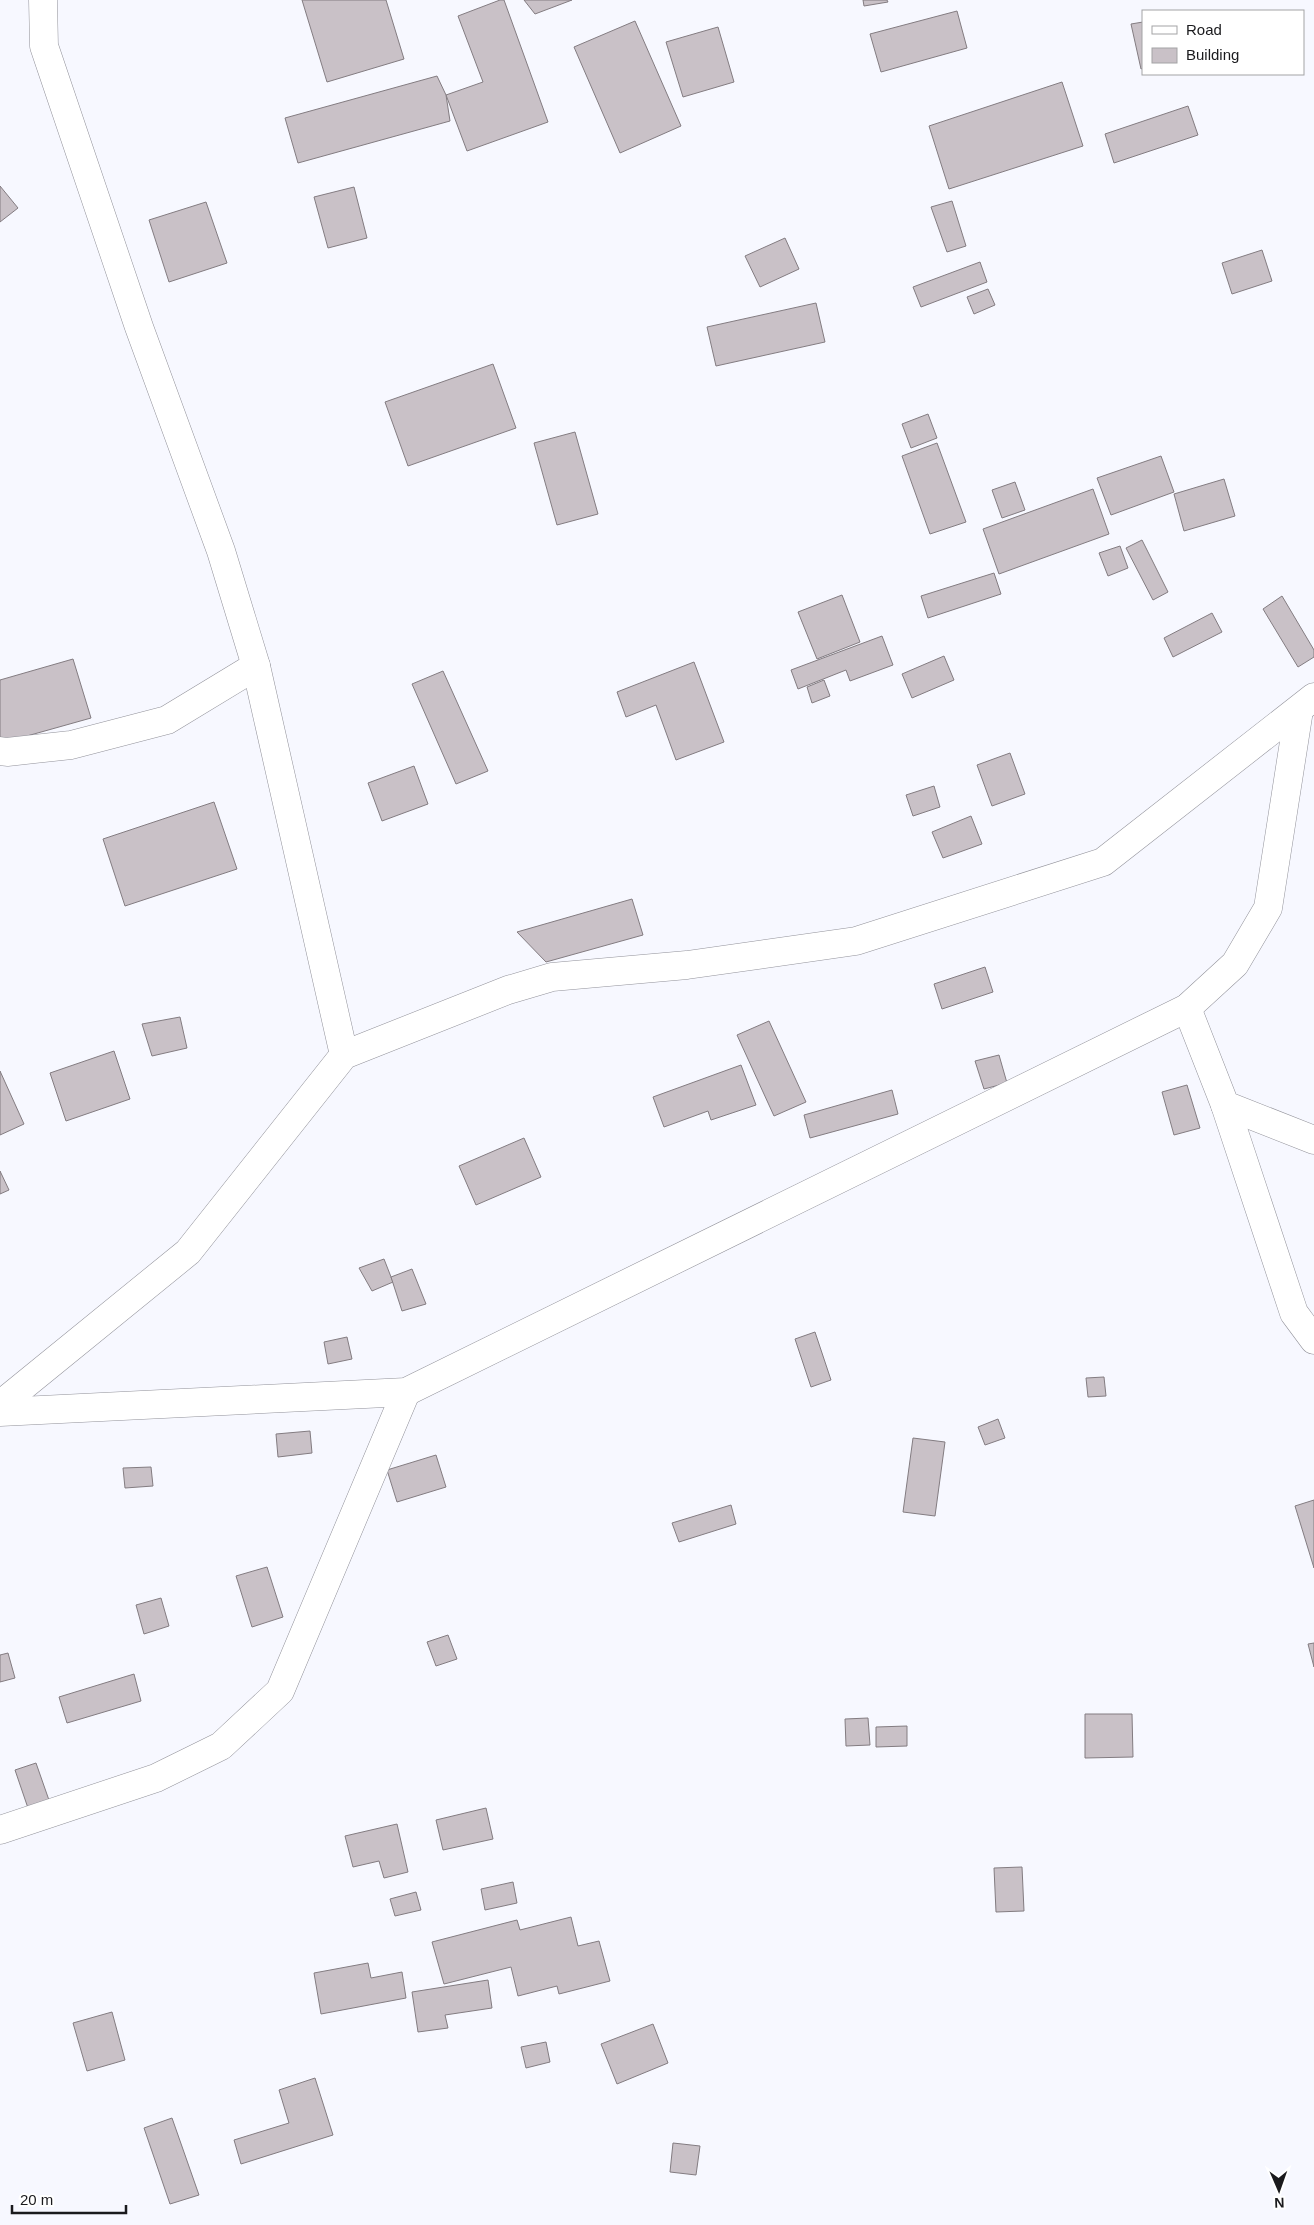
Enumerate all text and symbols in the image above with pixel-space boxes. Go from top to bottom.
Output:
legend [1142,10,1304,75]
text: Road [1186,21,1222,38]
text: Building [1186,46,1239,63]
north arrow [1254,2165,1304,2215]
scale bar [12,2182,126,2214]
text: 20 m [20,2191,53,2208]
text: N [1274,2195,1285,2211]

